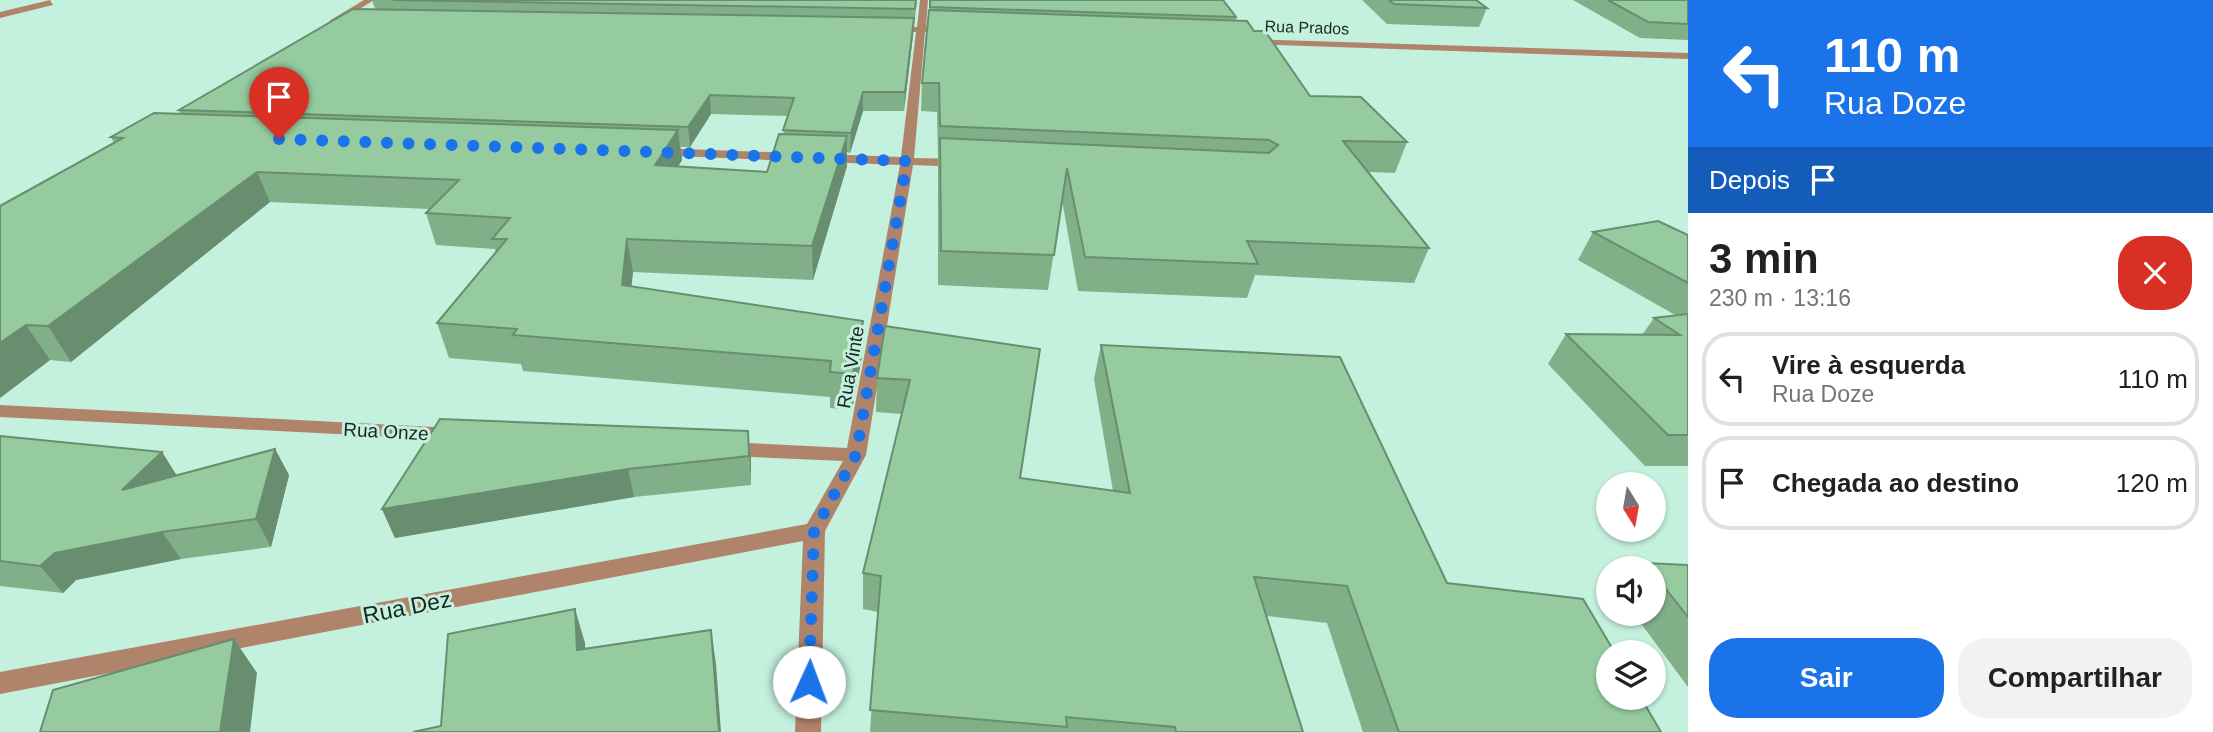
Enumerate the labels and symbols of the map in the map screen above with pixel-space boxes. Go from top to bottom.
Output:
street label: Rua Prados [1264,18,1350,37]
pin [249,67,309,139]
street label: Rua Vinte [833,324,868,410]
street label: Rua Onze [343,419,429,444]
north arrow [1596,472,1666,542]
street label: Rua Dez [361,586,453,628]
position arrow [772,645,846,719]

